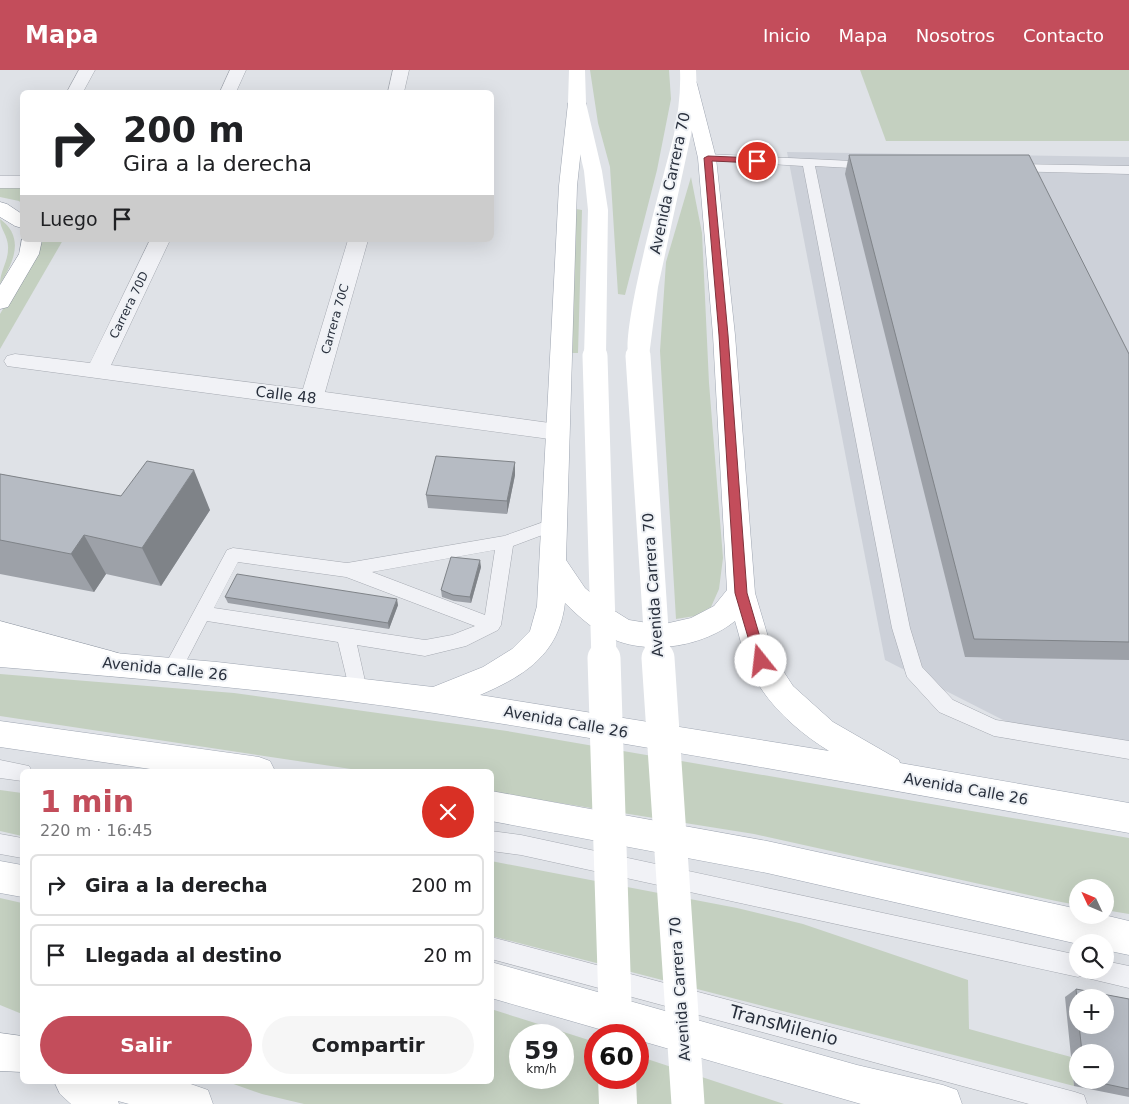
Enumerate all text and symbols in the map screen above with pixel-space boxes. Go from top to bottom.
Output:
text: Mapa [25,21,98,49]
text: Inicio [763,25,811,46]
text: Mapa [839,25,888,46]
text: Nosotros [916,25,995,46]
text: Contacto [1023,25,1104,46]
icon: right [40,110,105,175]
text: 200 m [123,110,245,150]
street label: Avenida Carrera 70 [646,110,694,256]
pin [736,140,778,182]
icon: arrive [743,147,771,175]
text: Gira a la derecha [123,151,312,176]
icon: arrive [108,205,136,233]
text: Luego [40,208,98,230]
street label: Carrera 70D [107,269,151,341]
street label: Carrera 70C [318,282,352,356]
street label: Calle 48 [255,382,317,408]
street label: Avenida Carrera 70 [639,512,667,658]
position arrow [734,634,786,686]
street label: Avenida Calle 26 [102,653,228,685]
street label: Avenida Calle 26 [503,702,629,742]
street label: Avenida Calle 26 [903,769,1029,809]
text: 1 min [40,784,134,819]
button: close [422,786,474,838]
text: 220 m · 16:45 [40,821,153,840]
icon: right [42,871,70,899]
text: Gira a la derecha [85,874,268,896]
text: 200 m [411,874,472,896]
north arrow [1069,879,1114,924]
map controls [1069,879,1114,1089]
street label: Avenida Carrera 70 [666,916,694,1062]
button: search [1069,934,1114,979]
icon: arrive [42,941,70,969]
text: Llegada al destino [85,944,282,966]
text: 20 m [423,944,472,966]
button: + [1069,989,1114,1034]
street label: TransMilenio [726,1000,841,1050]
button: Salir [40,1016,252,1074]
button: Compartir [262,1016,474,1074]
speed limit sign: 60 [584,1024,649,1089]
text: 59 [524,1036,559,1065]
button: − [1069,1044,1114,1089]
text: km/h [526,1062,557,1076]

